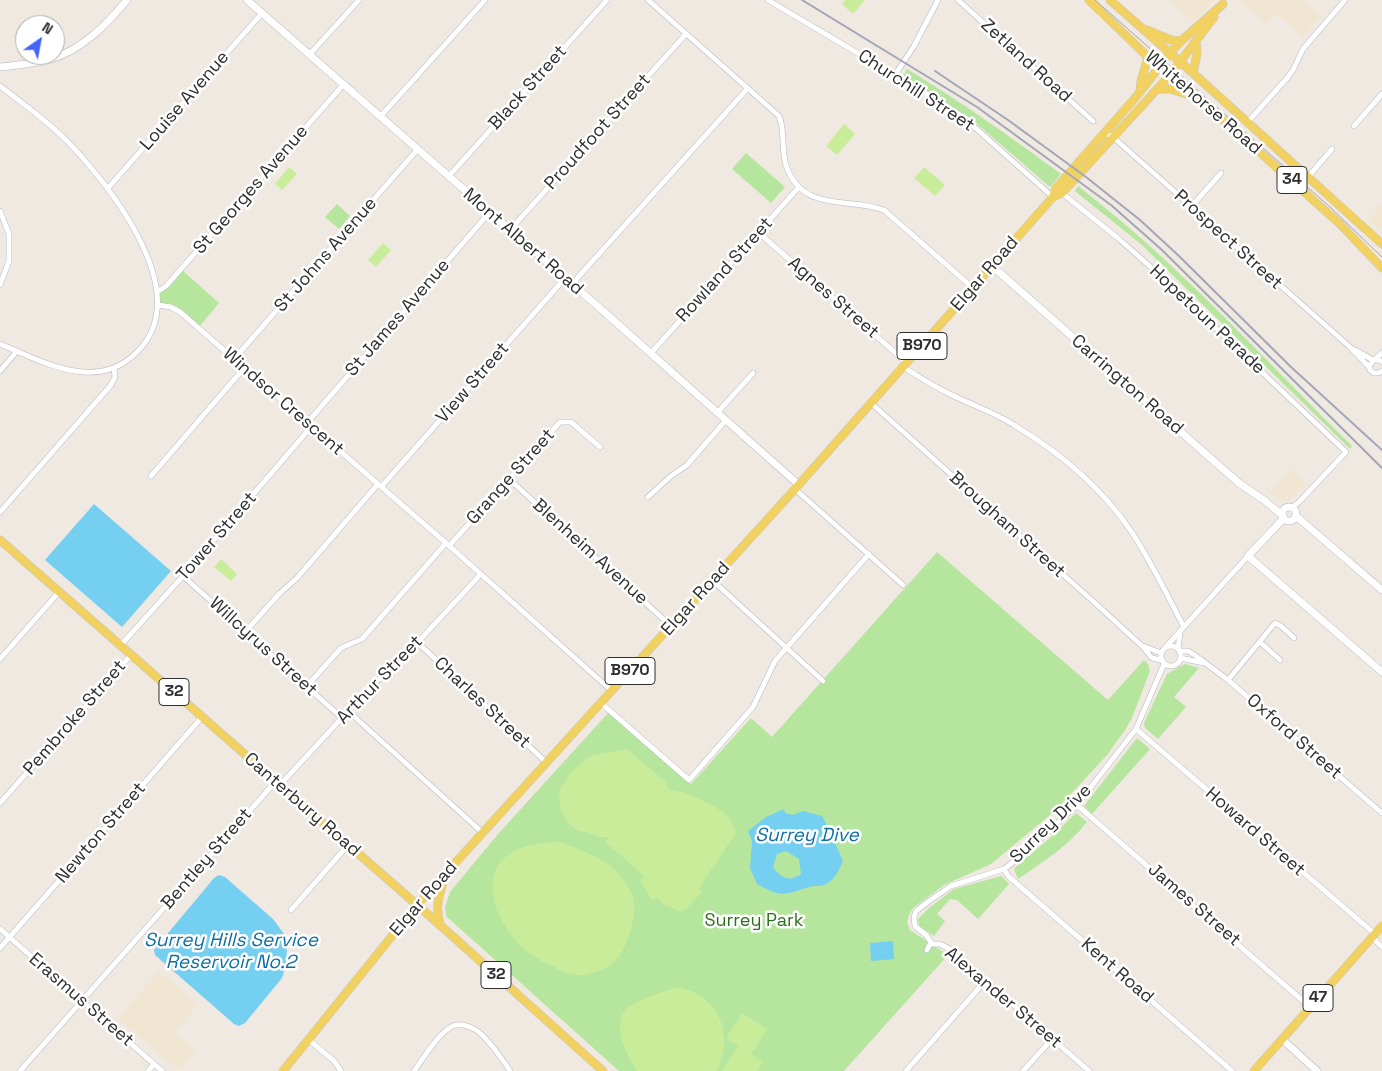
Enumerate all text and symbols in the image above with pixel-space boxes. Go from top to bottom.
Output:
north arrow [15,15,65,65]
street label: Zetland Road [976,15,1076,107]
text: N [39,18,56,38]
street label: Black Street [484,41,572,135]
street label: Churchill Street [854,45,978,137]
street label: Whitehorse Road [1140,46,1266,160]
street label: Louise Avenue [136,47,234,155]
street label: Proudfoot Street [540,70,656,194]
street label: St Georges Avenue [189,121,313,259]
road number: 34 [1277,166,1307,194]
street label: Mont Albert Road [458,184,588,300]
street label: Prospect Street [1169,186,1287,294]
street label: St Johns Avenue [270,193,382,317]
street label: Rowland Street [672,213,778,327]
street label: Elgar Road [947,232,1023,316]
street label: Agnes Street [783,253,883,343]
street label: St James Avenue [341,255,455,381]
street label: Hopetoun Parade [1145,261,1269,379]
street label: Carrington Road [1067,330,1187,440]
road number: B970 [897,332,947,360]
street label: View Street [432,338,514,428]
street label: Windsor Crescent [218,344,348,460]
street label: Grange Street [462,425,560,529]
street label: Brougham Street [945,467,1069,583]
street label: Tower Street [172,488,262,586]
street label: Blenheim Avenue [528,495,652,609]
street label: Elgar Road [657,558,735,640]
street label: Willcyrus Street [205,593,321,701]
street label: Arthur Street [332,631,428,729]
street label: Charles Street [429,653,535,753]
street label: Pembroke Street [19,656,131,780]
road number: B970 [605,658,655,684]
road number: 32 [159,679,189,706]
street label: Oxford Street [1242,690,1346,784]
street label: Canterbury Road [239,749,365,861]
street label: Newton Street [51,778,151,888]
street label: Surrey Drive [1006,780,1096,868]
street label: Howard Street [1201,783,1309,881]
street label: Bentley Street [157,804,257,914]
water label: Surrey Dive [755,825,859,847]
street label: Elgar Road [386,857,462,941]
street label: James Street [1143,859,1245,951]
park label: Surrey Park [704,910,804,932]
water label: Surrey Hills Service Reservoir No.2 [144,930,318,974]
street label: Kent Road [1076,934,1158,1008]
street label: Alexander Street [940,943,1066,1053]
street label: Erasmus Street [24,949,138,1051]
road number: 32 [481,962,511,988]
road number: 47 [1303,984,1333,1011]

